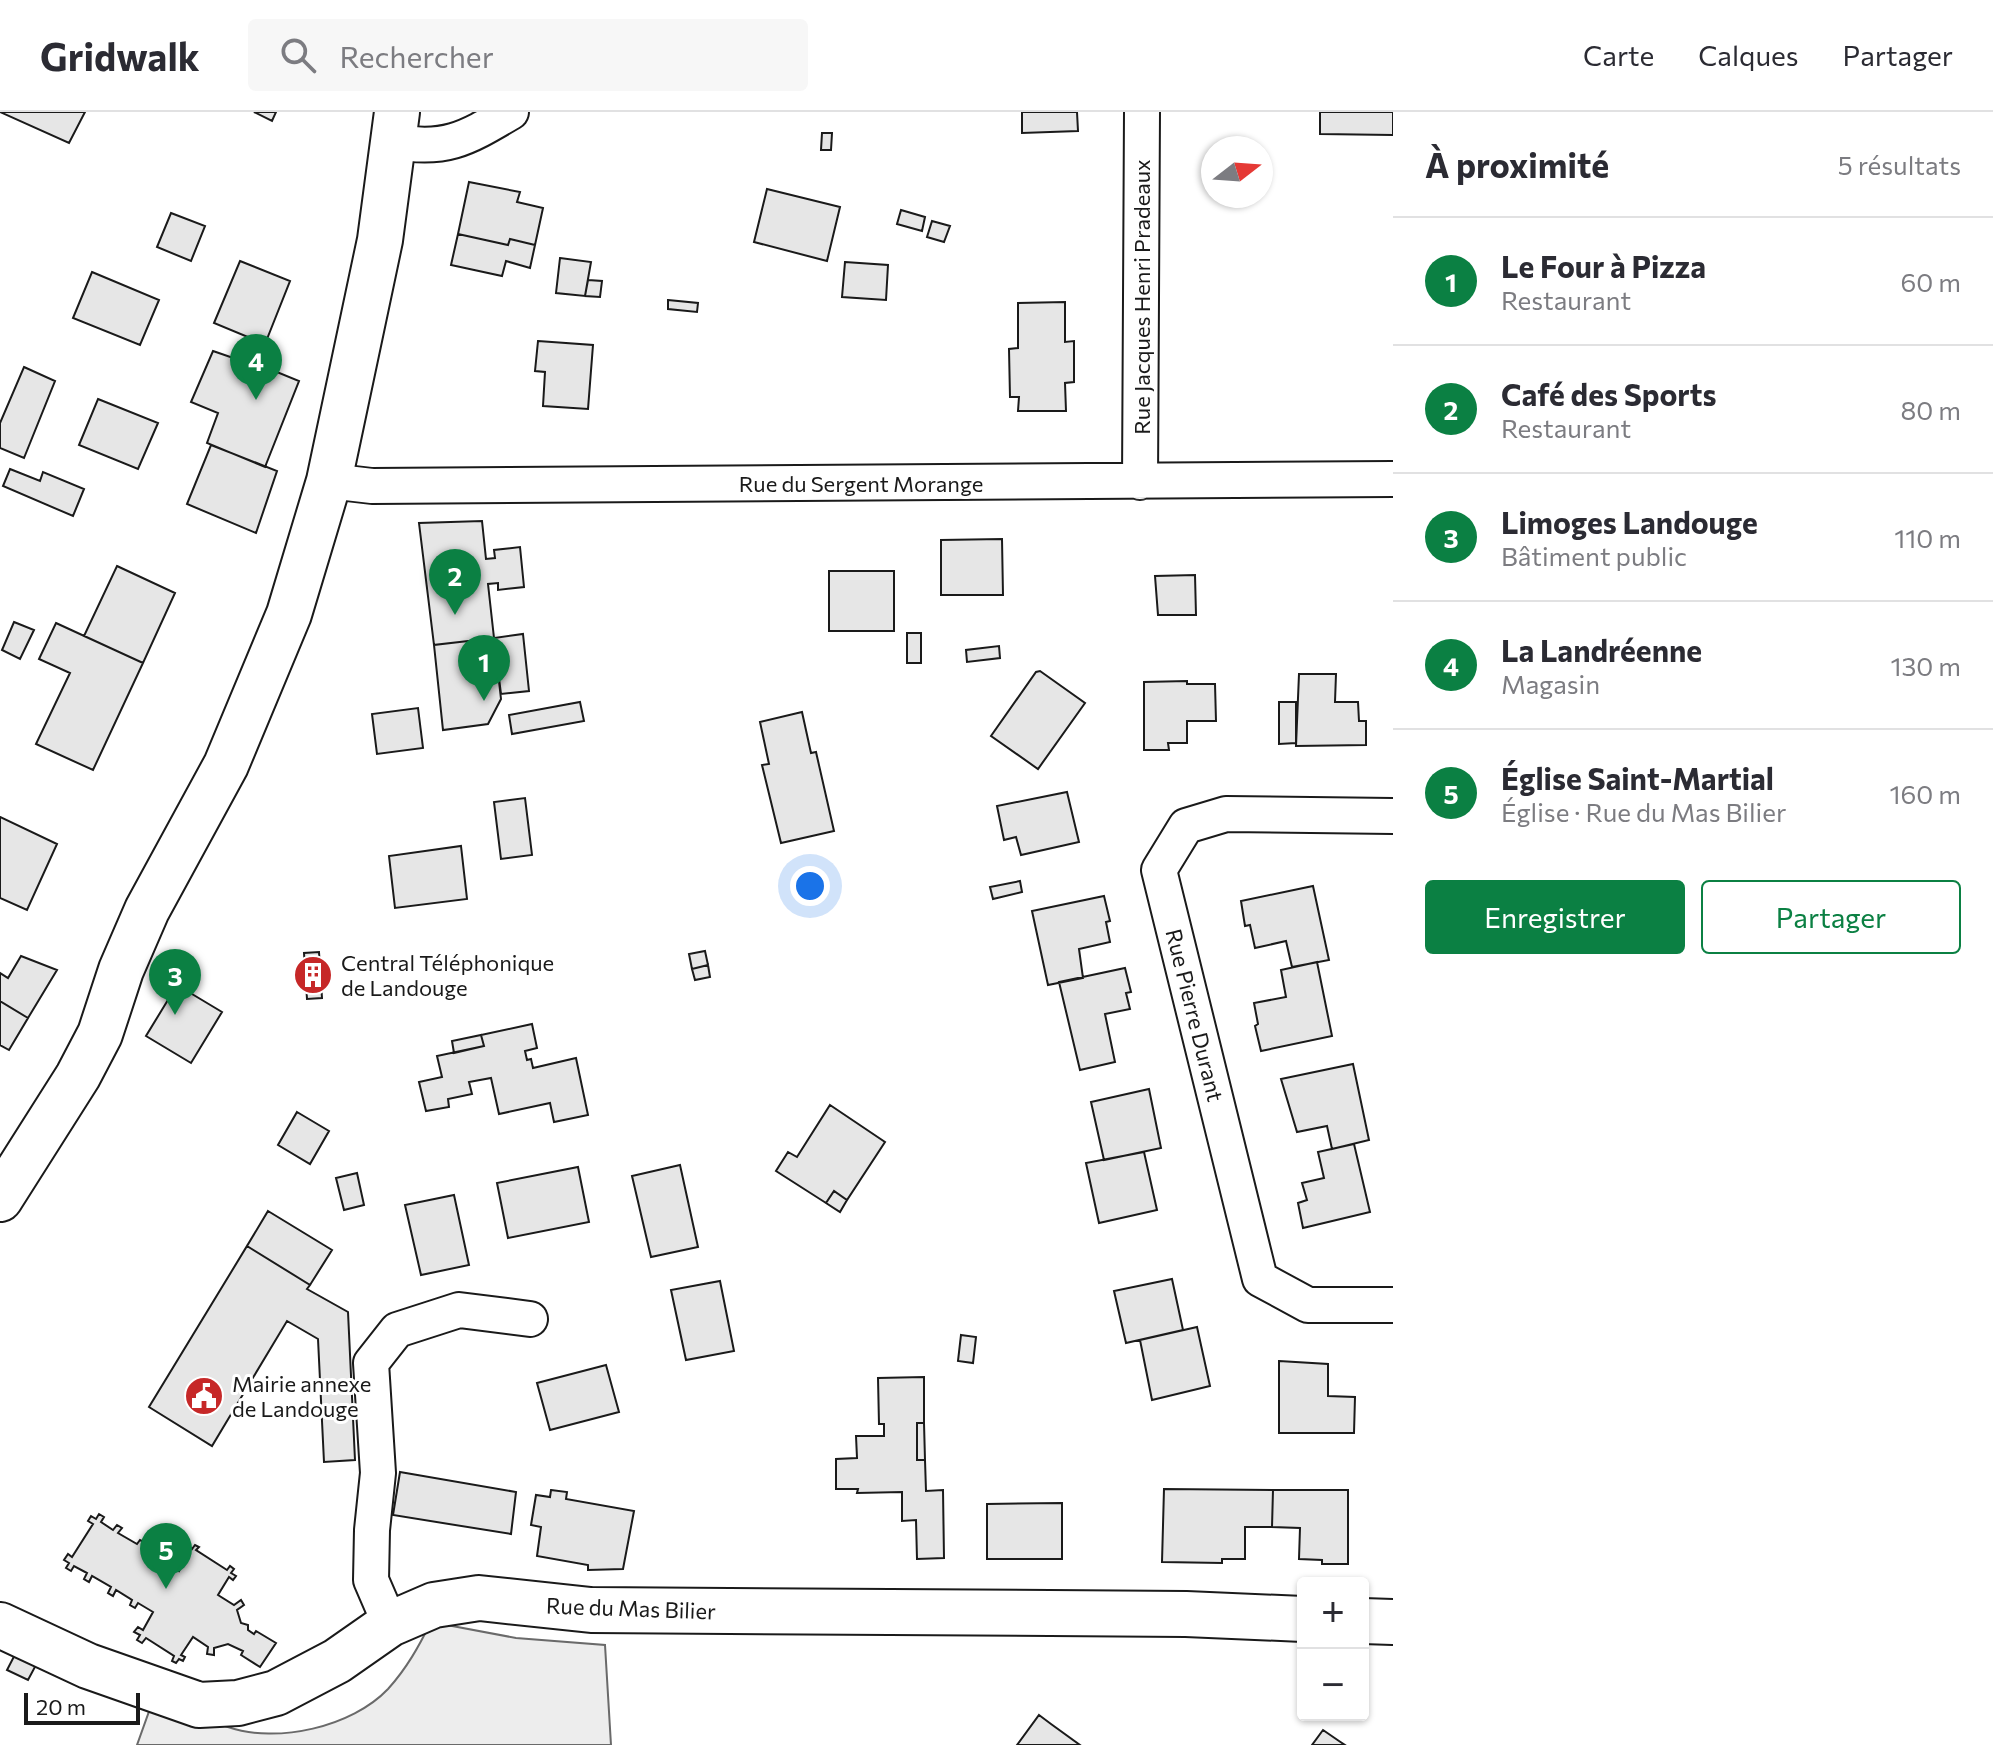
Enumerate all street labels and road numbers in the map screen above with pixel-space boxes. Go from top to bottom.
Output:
street label: Rue Jacques Henri Pradeaux [1128,159,1155,435]
street label: Rue du Sergent Morange [739,470,983,497]
street label: Rue Pierre Durant [1160,926,1230,1104]
street label: Rue du Mas Bilier [546,1592,717,1624]

